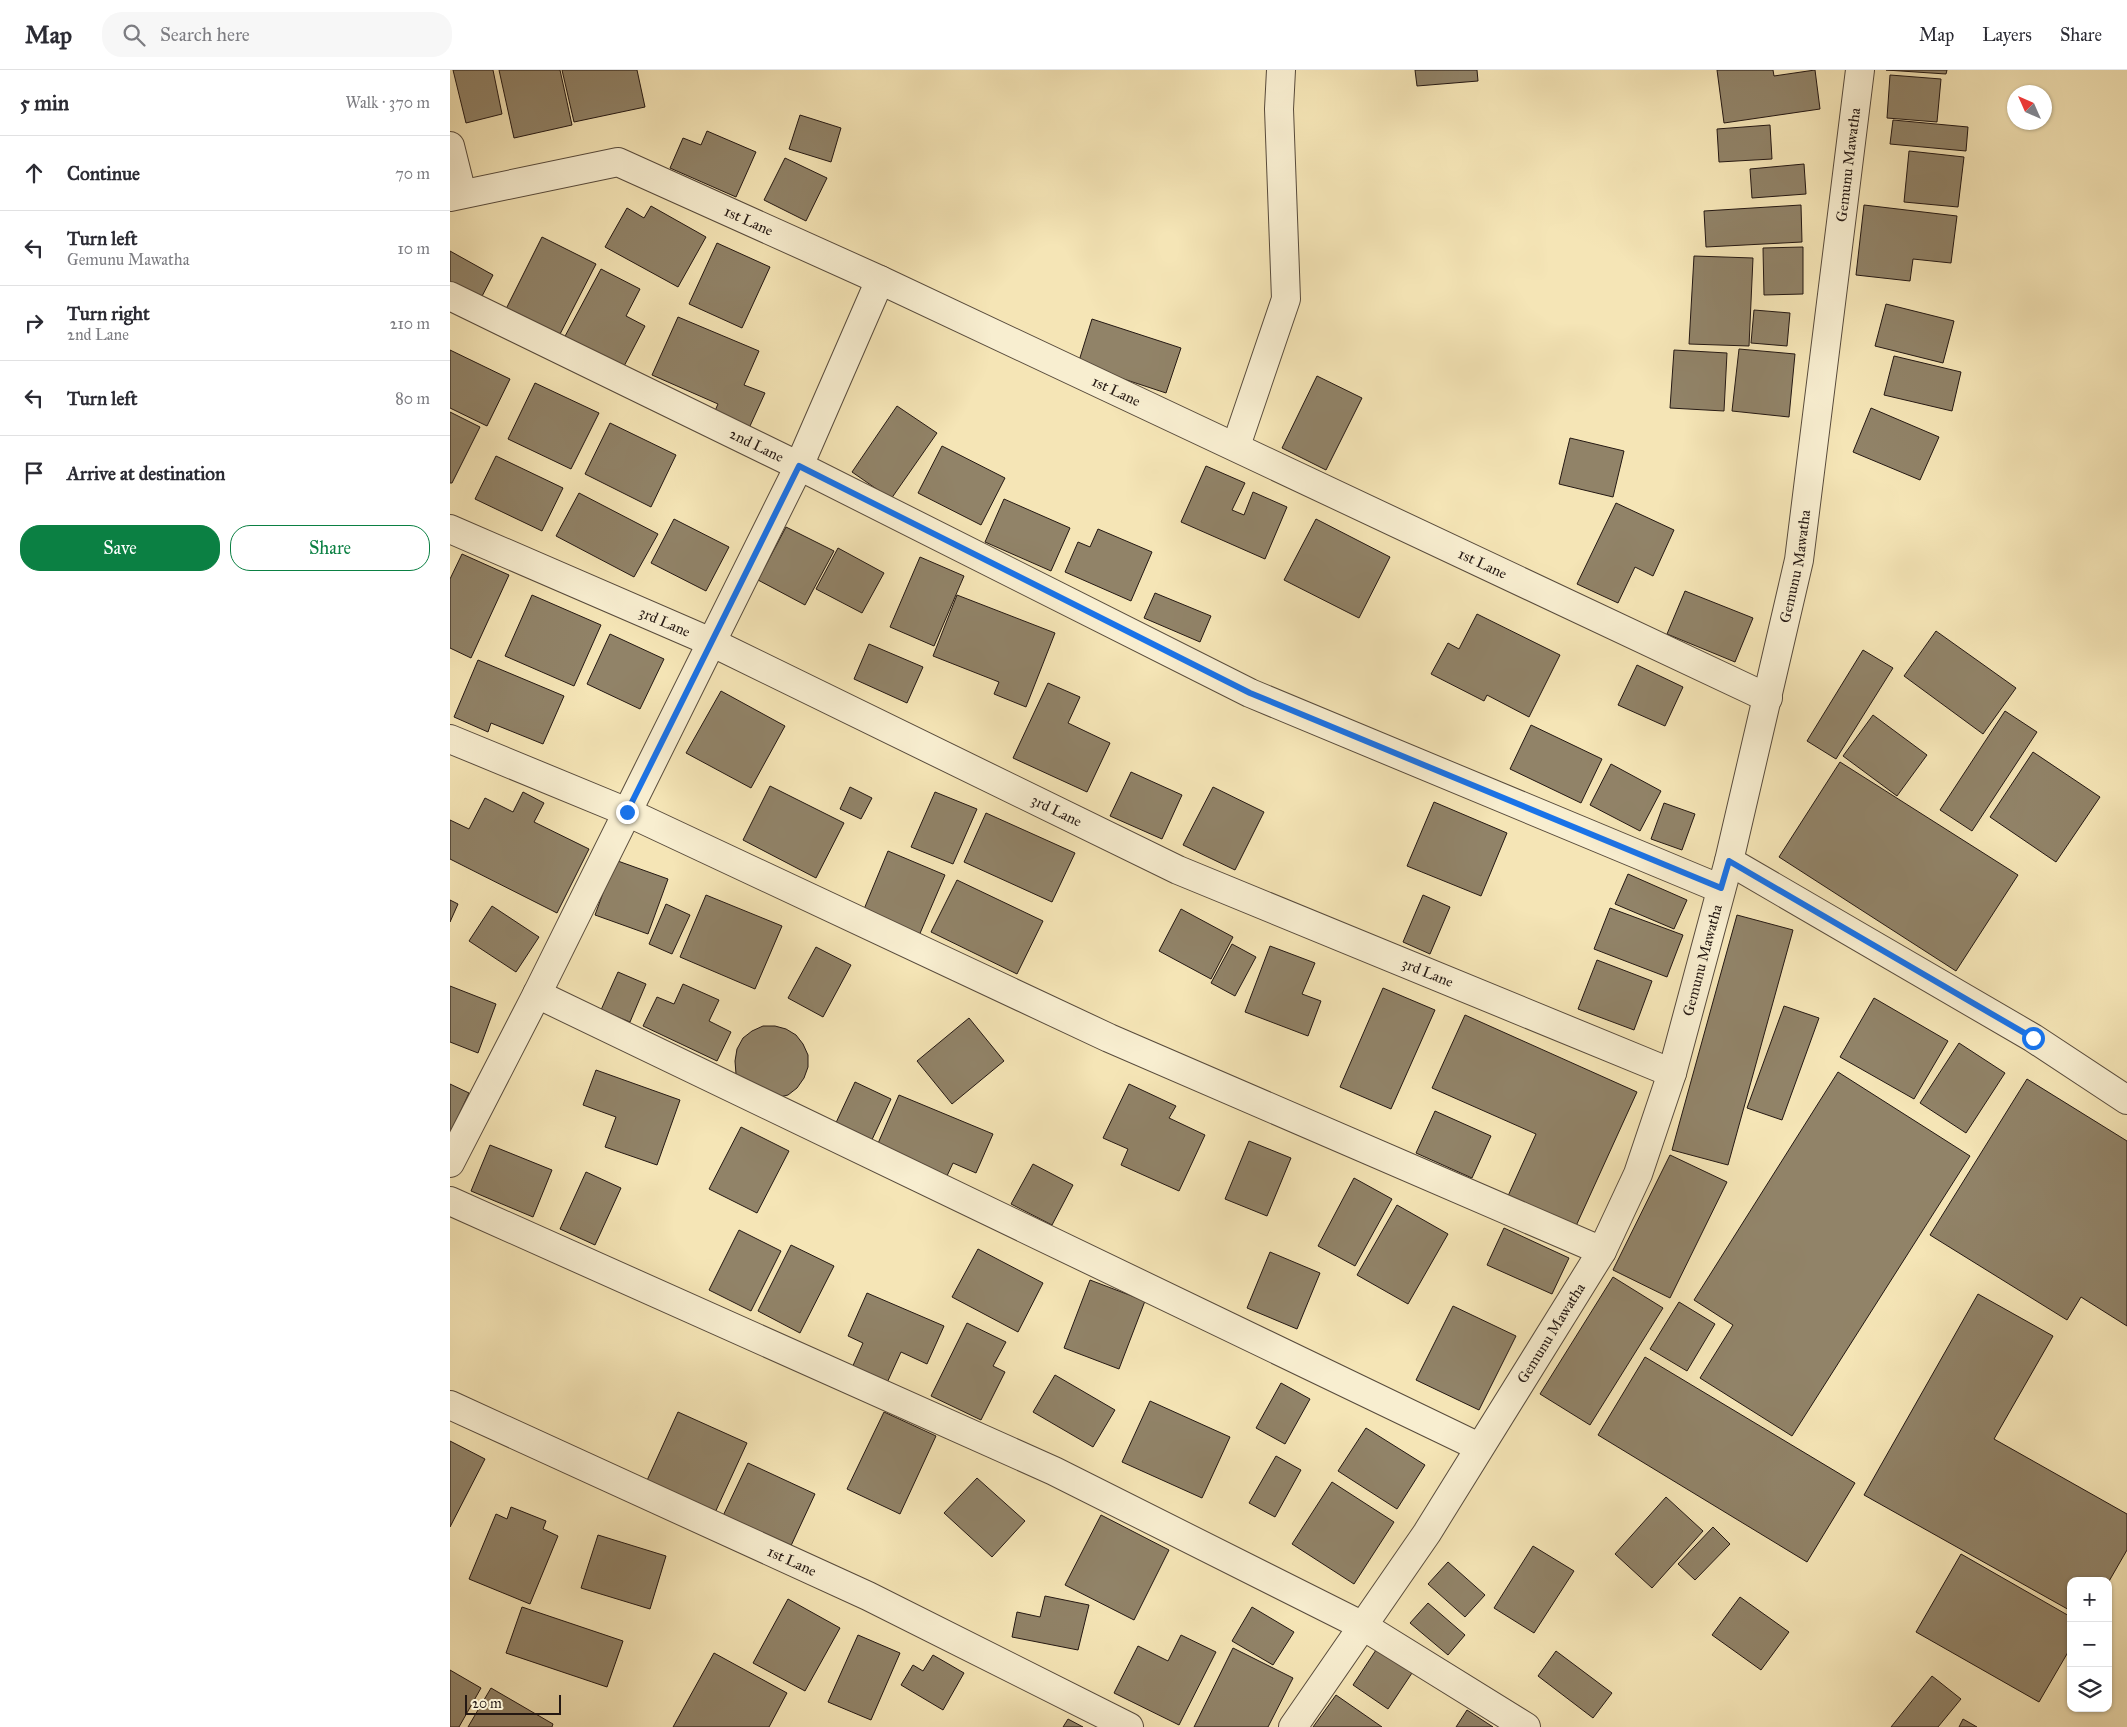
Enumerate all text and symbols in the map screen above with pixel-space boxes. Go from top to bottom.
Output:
search box [102,12,452,57]
text: Map [25,20,72,50]
icon: search [120,21,148,49]
text: Search here [160,23,250,46]
text: Map [1919,24,1954,46]
text: Layers [1982,24,2032,46]
text: Share [2060,24,2102,46]
north arrow [2007,85,2052,130]
text: 5 min [20,90,69,116]
text: Walk · 370 m [346,93,430,112]
street label: Gemunu Mawatha [1832,106,1864,223]
icon: ahead [20,159,48,187]
text: Continue [67,162,140,185]
text: 70 m [395,164,430,183]
street label: 1st Lane [721,202,776,240]
text: Turn left [67,227,137,250]
icon: left [20,234,48,262]
text: 10 m [398,239,430,258]
text: Gemunu Mawatha [67,250,189,269]
text: Turn right [67,302,150,325]
icon: right [20,309,48,337]
text: 210 m [390,314,430,333]
text: 2nd Lane [67,325,129,344]
street label: 1st Lane [1089,372,1143,410]
icon: left [20,384,48,412]
text: Turn left [67,387,137,410]
text: 80 m [395,389,430,408]
street label: 2nd Lane [727,425,787,466]
icon: arrive [20,459,48,487]
text: Arrive at destination [67,462,225,485]
street label: Gemunu Mawatha [1776,508,1814,625]
button: Save [20,525,220,571]
button: Share [230,525,430,571]
street label: 1st Lane [1455,544,1510,583]
street label: 3rd Lane [636,603,693,641]
street label: 3rd Lane [1028,791,1085,831]
route end [616,801,639,824]
street label: Gemunu Mawatha [1679,902,1726,1018]
street label: 3rd Lane [1399,954,1456,991]
route start [2022,1027,2045,1050]
street label: Gemunu Mawatha [1513,1279,1589,1387]
street label: 1st Lane [765,1542,819,1580]
map controls [2067,1577,2112,1712]
button: + [2067,1577,2112,1622]
button: − [2067,1622,2112,1667]
button: layers [2067,1667,2112,1712]
scale bar [465,1692,561,1715]
text: 20 m [472,1695,502,1712]

